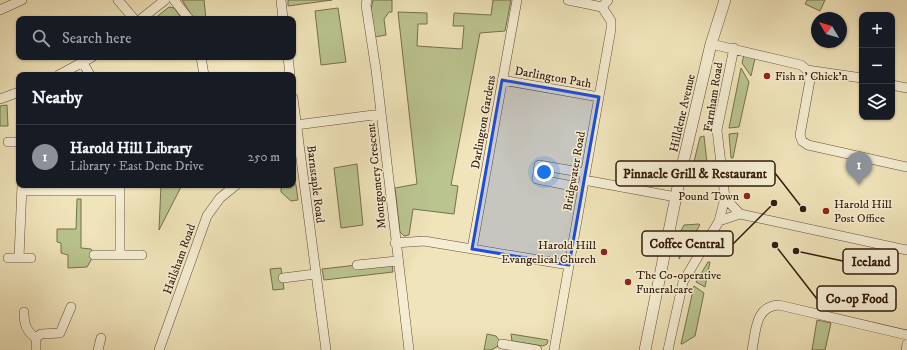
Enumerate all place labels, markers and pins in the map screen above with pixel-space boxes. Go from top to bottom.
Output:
place label: Fish n' Chick'n [775,69,849,84]
marker: Fish n' Chick'n [762,71,772,81]
pin: 1 [846,152,872,185]
callout: Pinnacle Grill & Restaurant [616,161,775,186]
place label: Pound Town [678,189,740,204]
marker: Pound Town [742,191,752,201]
place label: Harold Hill Post Office [834,197,892,226]
marker: Harold Hill Post Office [821,206,831,216]
callout: Coffee Central [642,231,733,256]
place label: Harold Hill Evangelical Church [501,238,597,267]
marker: Harold Hill Evangelical Church [599,247,609,257]
callout: Iceland [843,249,898,274]
place label: The Co-operative Funeralcare [636,268,721,297]
marker: The Co-operative Funeralcare [623,277,633,287]
callout: Co-op Food [817,286,896,311]

